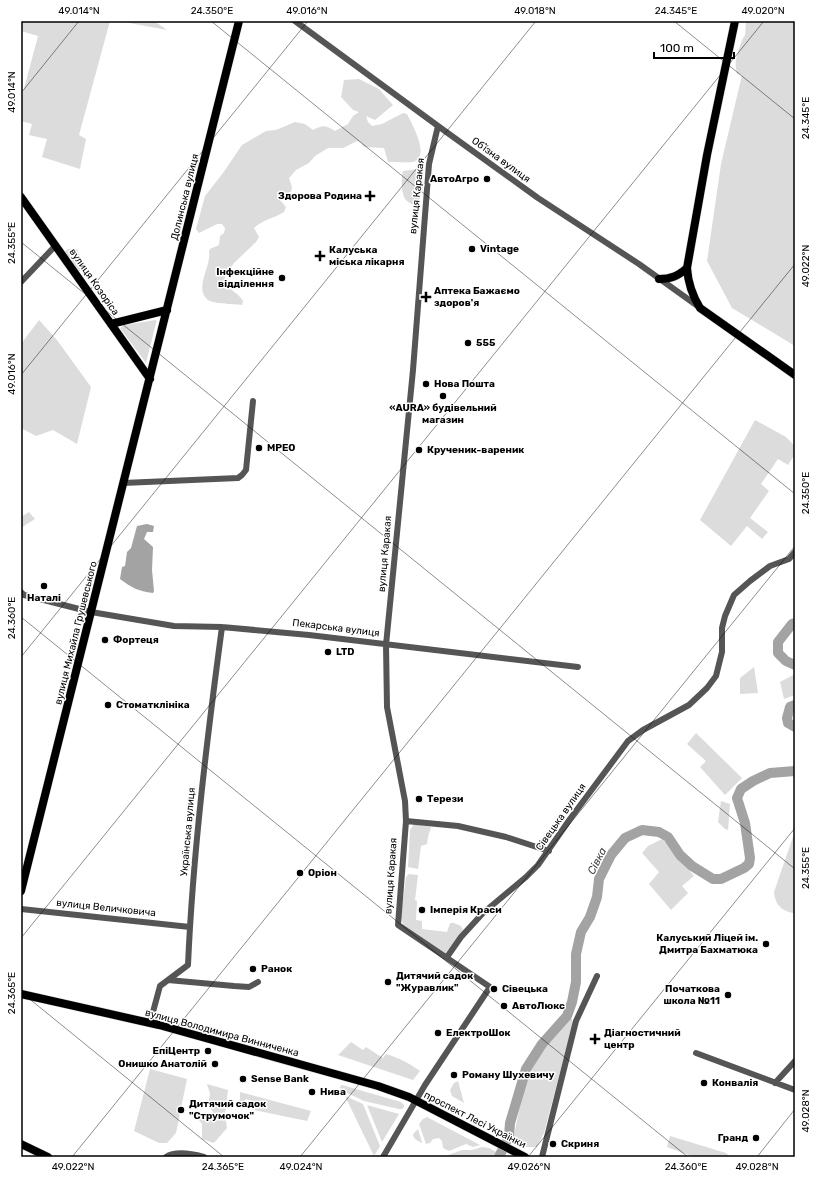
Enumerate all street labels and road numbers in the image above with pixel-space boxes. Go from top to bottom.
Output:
street label: Обʼїзна вулиця [469,135,533,185]
street label: Долинська вулиця [168,152,202,242]
street label: вулиця Каракая [407,157,427,235]
street label: вулиця Козоріса [66,246,122,318]
street label: вулиця Каракая [376,515,394,593]
street label: вулиця Михайла Грушевського [52,560,100,706]
street label: Пекарська вулиця [292,617,380,639]
street label: Сівецька вулиця [533,781,589,853]
street label: Українська вулиця [178,787,198,877]
street label: вулиця Каракая [382,837,400,915]
street label: вулиця Величковича [56,897,156,919]
street label: вулиця Володимира Винниченка [144,1007,300,1059]
street label: проспект Лесі Українки [422,1089,528,1151]

